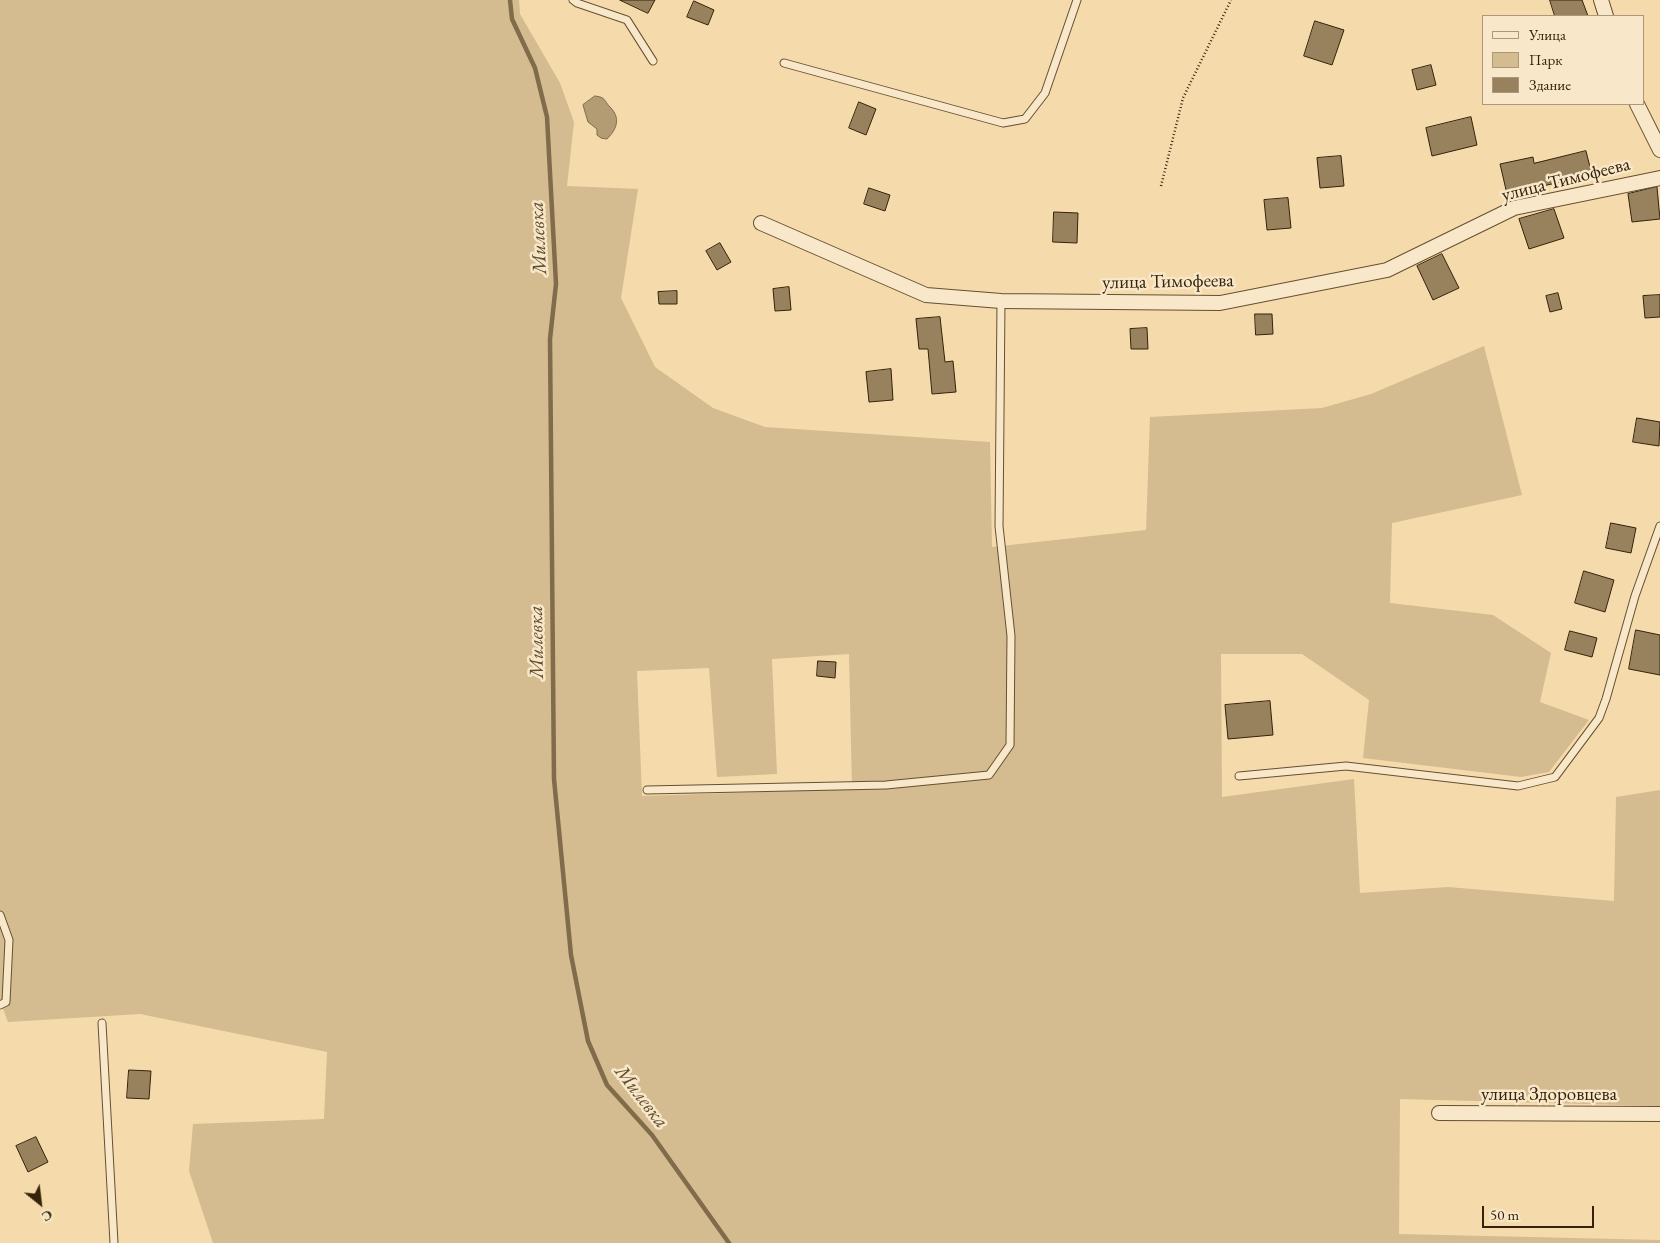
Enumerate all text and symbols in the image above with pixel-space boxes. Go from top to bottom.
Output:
legend [1482,15,1645,105]
text: Улица [1529,25,1566,44]
text: Парк [1529,50,1562,69]
text: Здание [1529,75,1571,94]
street label: улица Тимофеева [1499,153,1633,207]
water label: Милевка [525,201,553,275]
street label: улица Тимофеева [1102,269,1234,295]
water label: Милевка [524,605,550,679]
water label: Милевка [609,1061,673,1133]
street label: улица Здоровцева [1481,1084,1617,1106]
north arrow [15,1178,65,1228]
scale bar [1485,1196,1598,1228]
text: 50 m [1490,1205,1519,1224]
text: С [39,1206,56,1226]

